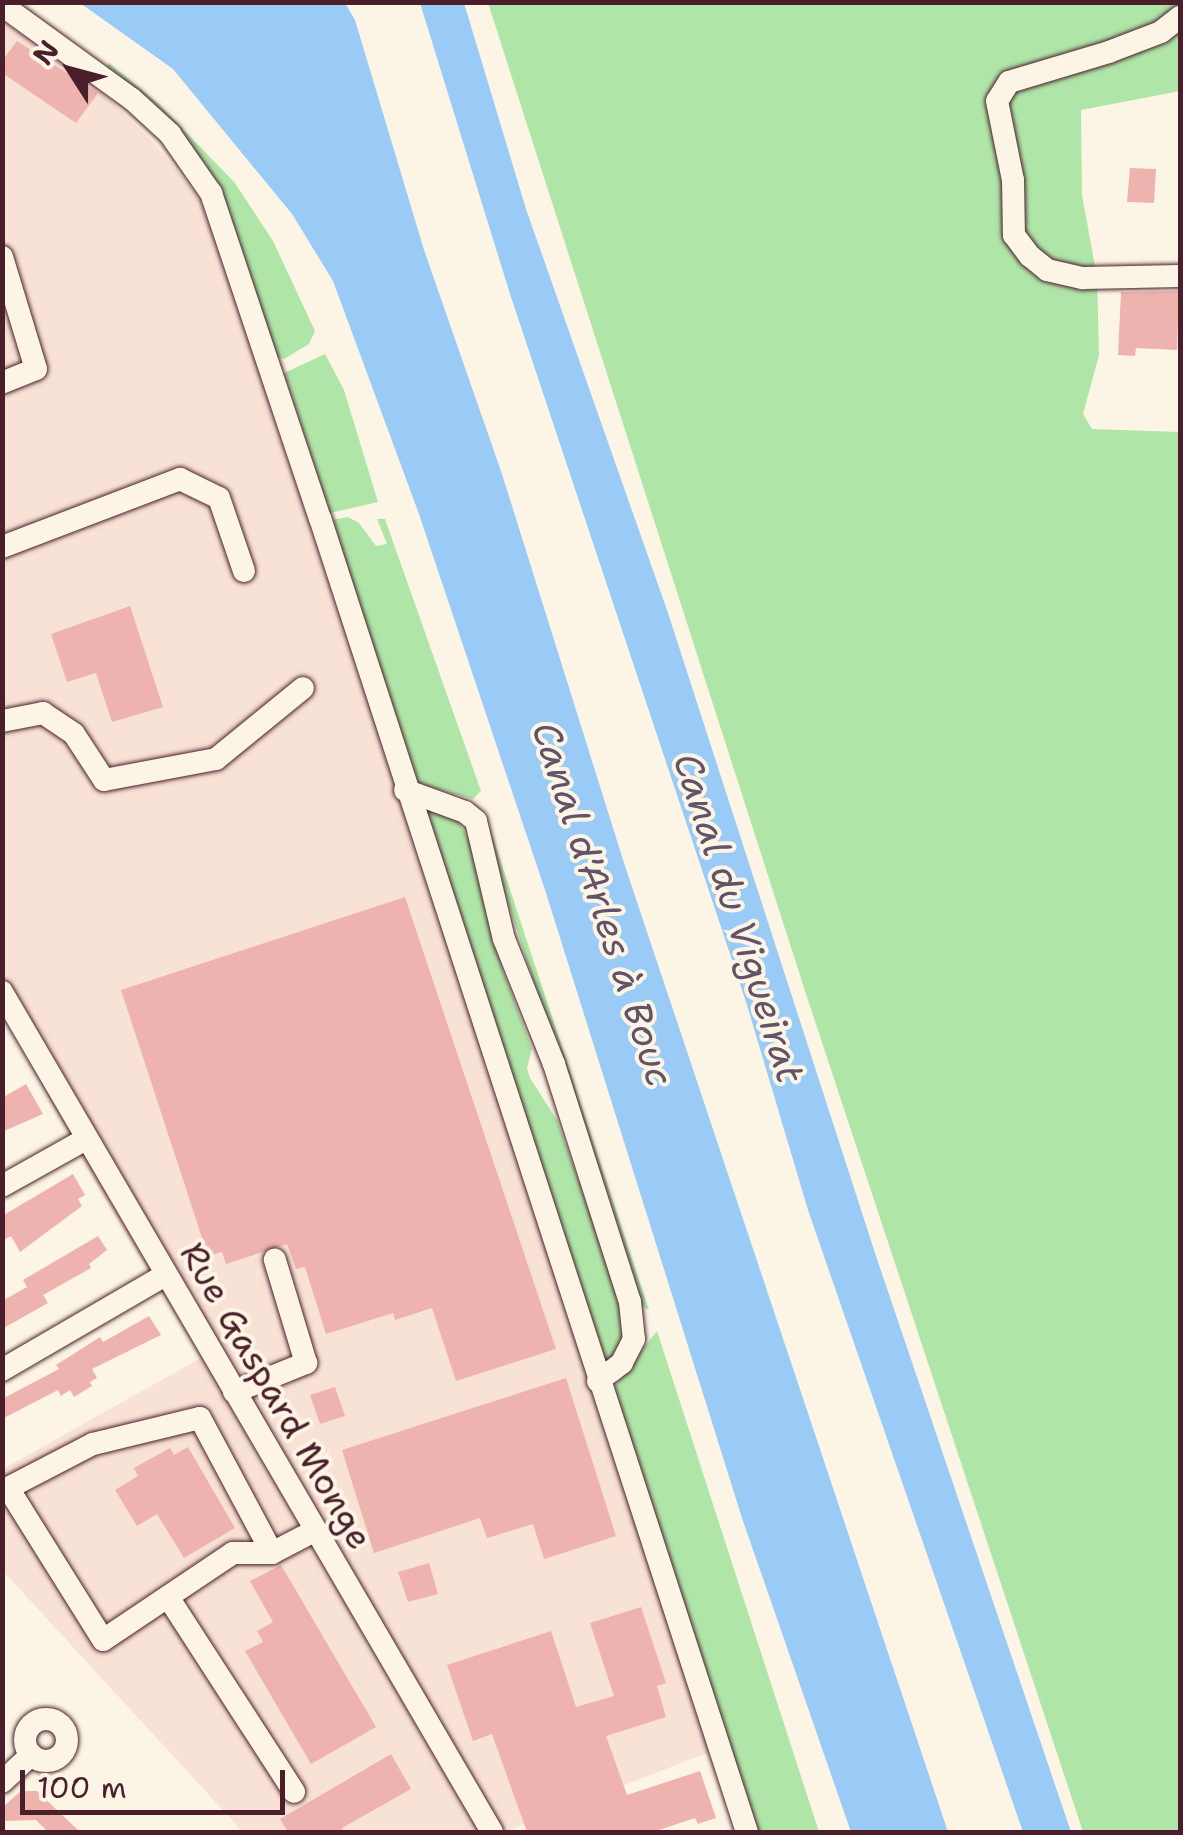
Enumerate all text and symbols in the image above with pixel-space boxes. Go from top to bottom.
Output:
north arrow [20,20,120,120]
text: N [24,32,68,73]
water label: Canal d'Arles à Bouc [523,716,683,1092]
water label: Canal du Vigueirat [664,747,814,1089]
street label: Rue Gaspard Monge [171,1235,381,1557]
scale bar [25,1750,290,1812]
text: 100 m [37,1767,127,1808]

